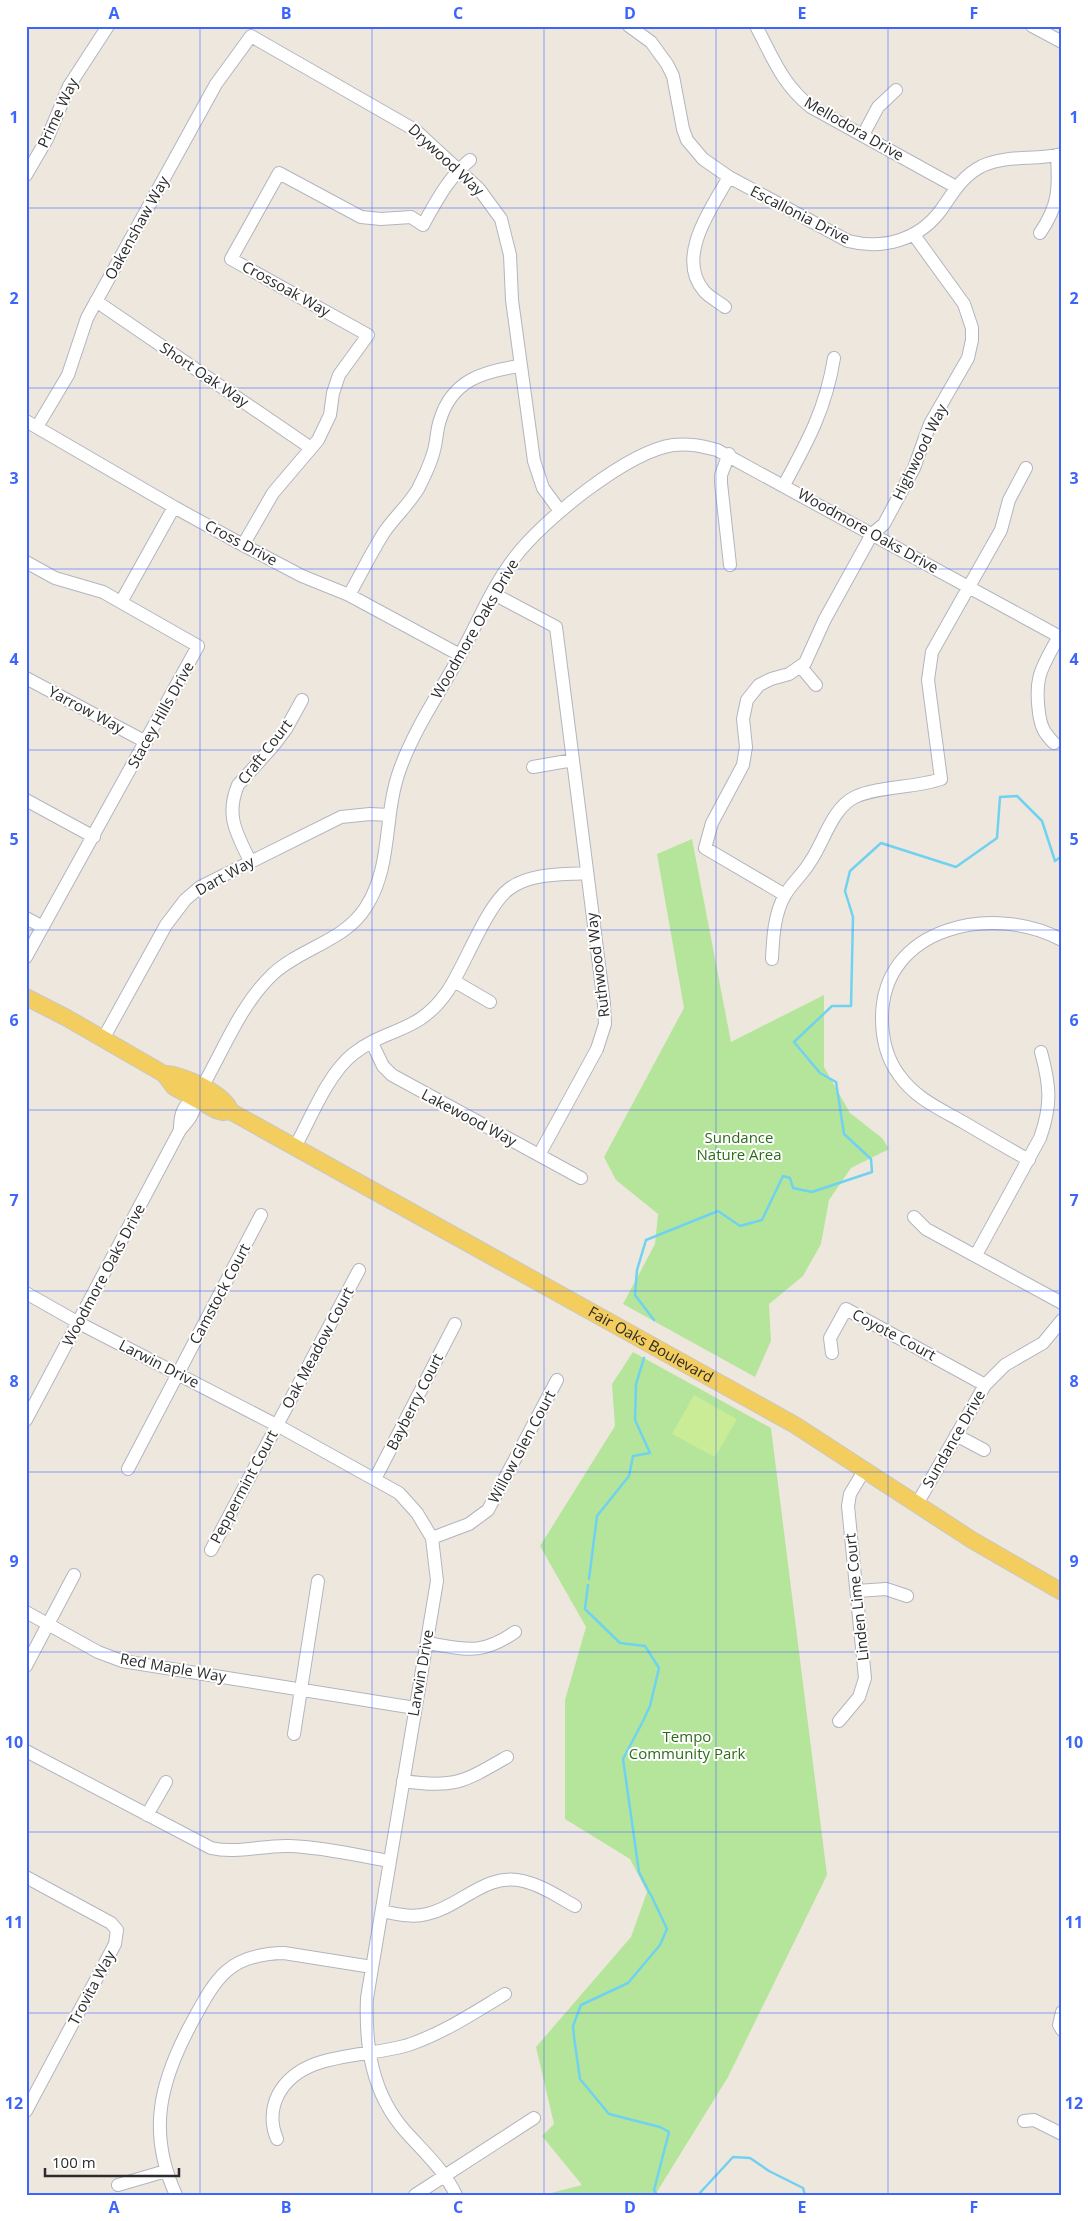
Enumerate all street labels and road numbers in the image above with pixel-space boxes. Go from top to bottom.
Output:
street label: Prime Way [32,74,82,151]
street label: Mellodora Drive [801,92,908,165]
street label: Drywood Way [404,119,489,200]
street label: Oakenshaw Way [99,172,173,283]
street label: Escallonia Drive [747,180,854,248]
street label: Crossoak Way [239,256,334,321]
street label: Short Oak Way [156,337,253,412]
street label: Highwood Way [887,400,951,503]
street label: Woodmore Oaks Drive [795,483,942,577]
street label: Cross Drive [202,515,281,570]
street label: Woodmore Oaks Drive [426,555,522,702]
street label: Stacey Hills Drive [123,658,198,771]
street label: Yarrow Way [45,681,128,738]
street label: Craft Court [233,715,296,788]
street label: Dart Way [192,851,258,899]
street label: Ruthwood Way [581,911,613,1019]
street label: Lakewood Way [418,1084,521,1151]
street label: Woodmore Oaks Drive [57,1200,149,1349]
street label: Camstock Court [184,1240,254,1347]
street label: Oak Meadow Court [277,1283,358,1412]
street label: Fair Oaks Boulevard [585,1301,717,1387]
street label: Coyote Court [849,1304,940,1365]
street label: Larwin Drive [116,1334,203,1392]
street label: Bayberry Court [381,1350,447,1453]
street label: Sundance Drive [917,1386,989,1491]
street label: Willow Glen Court [483,1387,559,1506]
street label: Peppermint Court [205,1426,281,1547]
street label: Linden Lime Court [839,1532,873,1662]
street label: Larwin Drive [403,1628,437,1718]
street label: Red Maple Way [118,1648,228,1686]
street label: Trovita Way [63,1946,119,2028]

